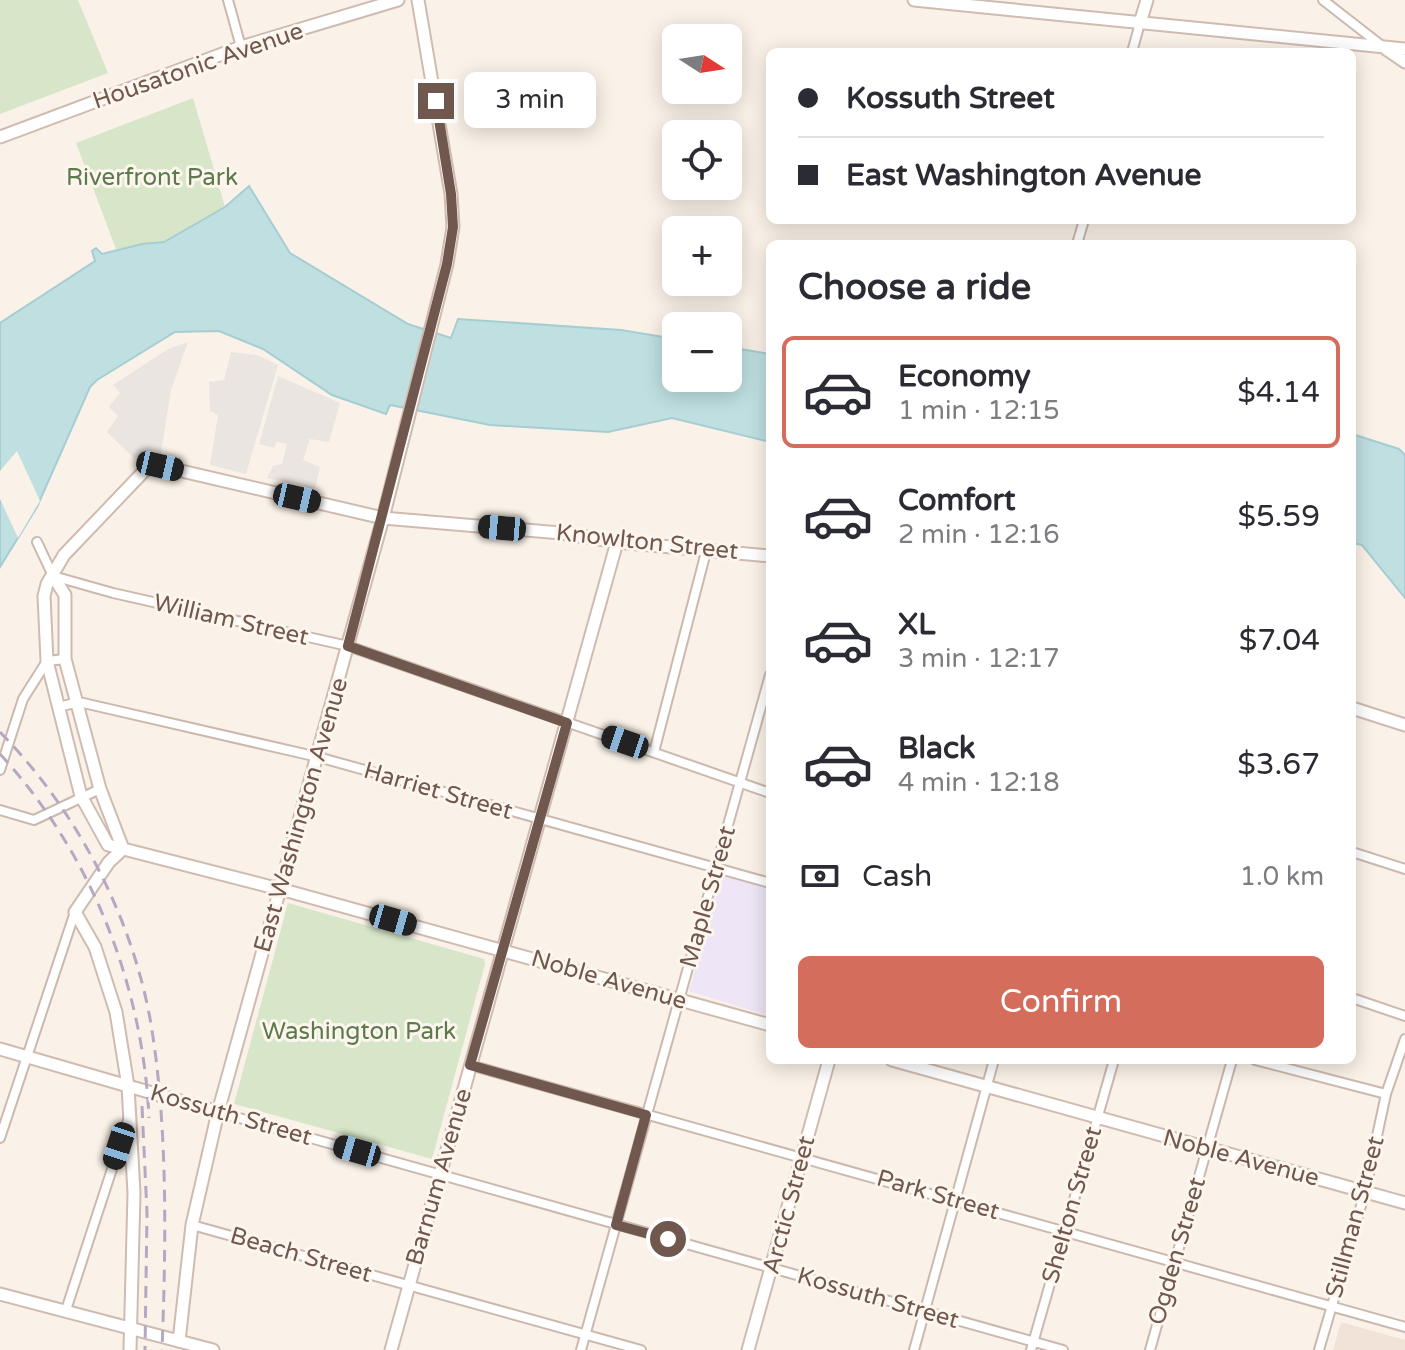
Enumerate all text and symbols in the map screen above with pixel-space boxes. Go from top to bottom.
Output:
street label: Housatonic Avenue [89,16,307,116]
north arrow [662,24,742,104]
map controls [662,24,742,392]
callout: 3 min [464,73,596,129]
text: Kossuth Street [846,80,1055,117]
route end [418,83,454,119]
text: 3 min [495,84,565,115]
button: locate [662,120,742,200]
text: East Washington Avenue [846,157,1202,194]
park label: Riverfront Park [66,163,238,192]
button: + [662,216,742,296]
text: Choose a ride [798,266,1031,309]
button: − [662,312,742,392]
icon: car [802,356,874,428]
text: Economy [898,358,1031,395]
text: $4.14 [1237,374,1320,411]
text: 1 min · 12:15 [898,395,1060,426]
car [134,449,186,483]
icon: car [802,480,874,552]
car [271,481,323,515]
text: Comfort [898,482,1016,519]
text: $5.59 [1238,498,1320,535]
car [477,514,527,542]
street label: Knowlton Street [554,518,740,566]
text: 2 min · 12:16 [898,519,1060,550]
street label: William Street [151,588,311,652]
icon: car [802,604,874,676]
text: XL [898,606,935,643]
text: $7.04 [1239,622,1320,659]
text: 3 min · 12:17 [898,643,1060,674]
street label: East Washington Avenue [248,674,354,956]
car [598,723,652,761]
icon: car [802,728,874,800]
text: Black [898,730,975,767]
text: $3.67 [1237,746,1320,783]
street label: Harriet Street [360,756,516,826]
text: 4 min · 12:18 [898,767,1060,798]
street label: Maple Street [674,823,742,971]
icon: cash [798,854,842,898]
text: Cash [862,858,932,895]
text: 1.0 km [1240,861,1324,892]
car [367,902,419,938]
street label: Noble Avenue [528,944,690,1016]
button: Confirm [798,956,1324,1048]
park label: Washington Park [262,1017,456,1046]
street label: Kossuth Street [147,1078,315,1152]
street label: Barnum Avenue [400,1085,478,1269]
car [100,1119,138,1173]
street label: Shelton Street [1036,1123,1108,1287]
street label: Noble Avenue [1160,1123,1322,1193]
car [331,1133,383,1169]
street label: Arctic Street [757,1133,821,1277]
street label: Stillman Street [1319,1133,1391,1301]
street label: Park Street [873,1164,1003,1226]
street label: Ogden Street [1142,1174,1212,1328]
street label: Beach Street [227,1221,375,1289]
route start [650,1221,686,1257]
street label: Kossuth Street [794,1261,962,1335]

